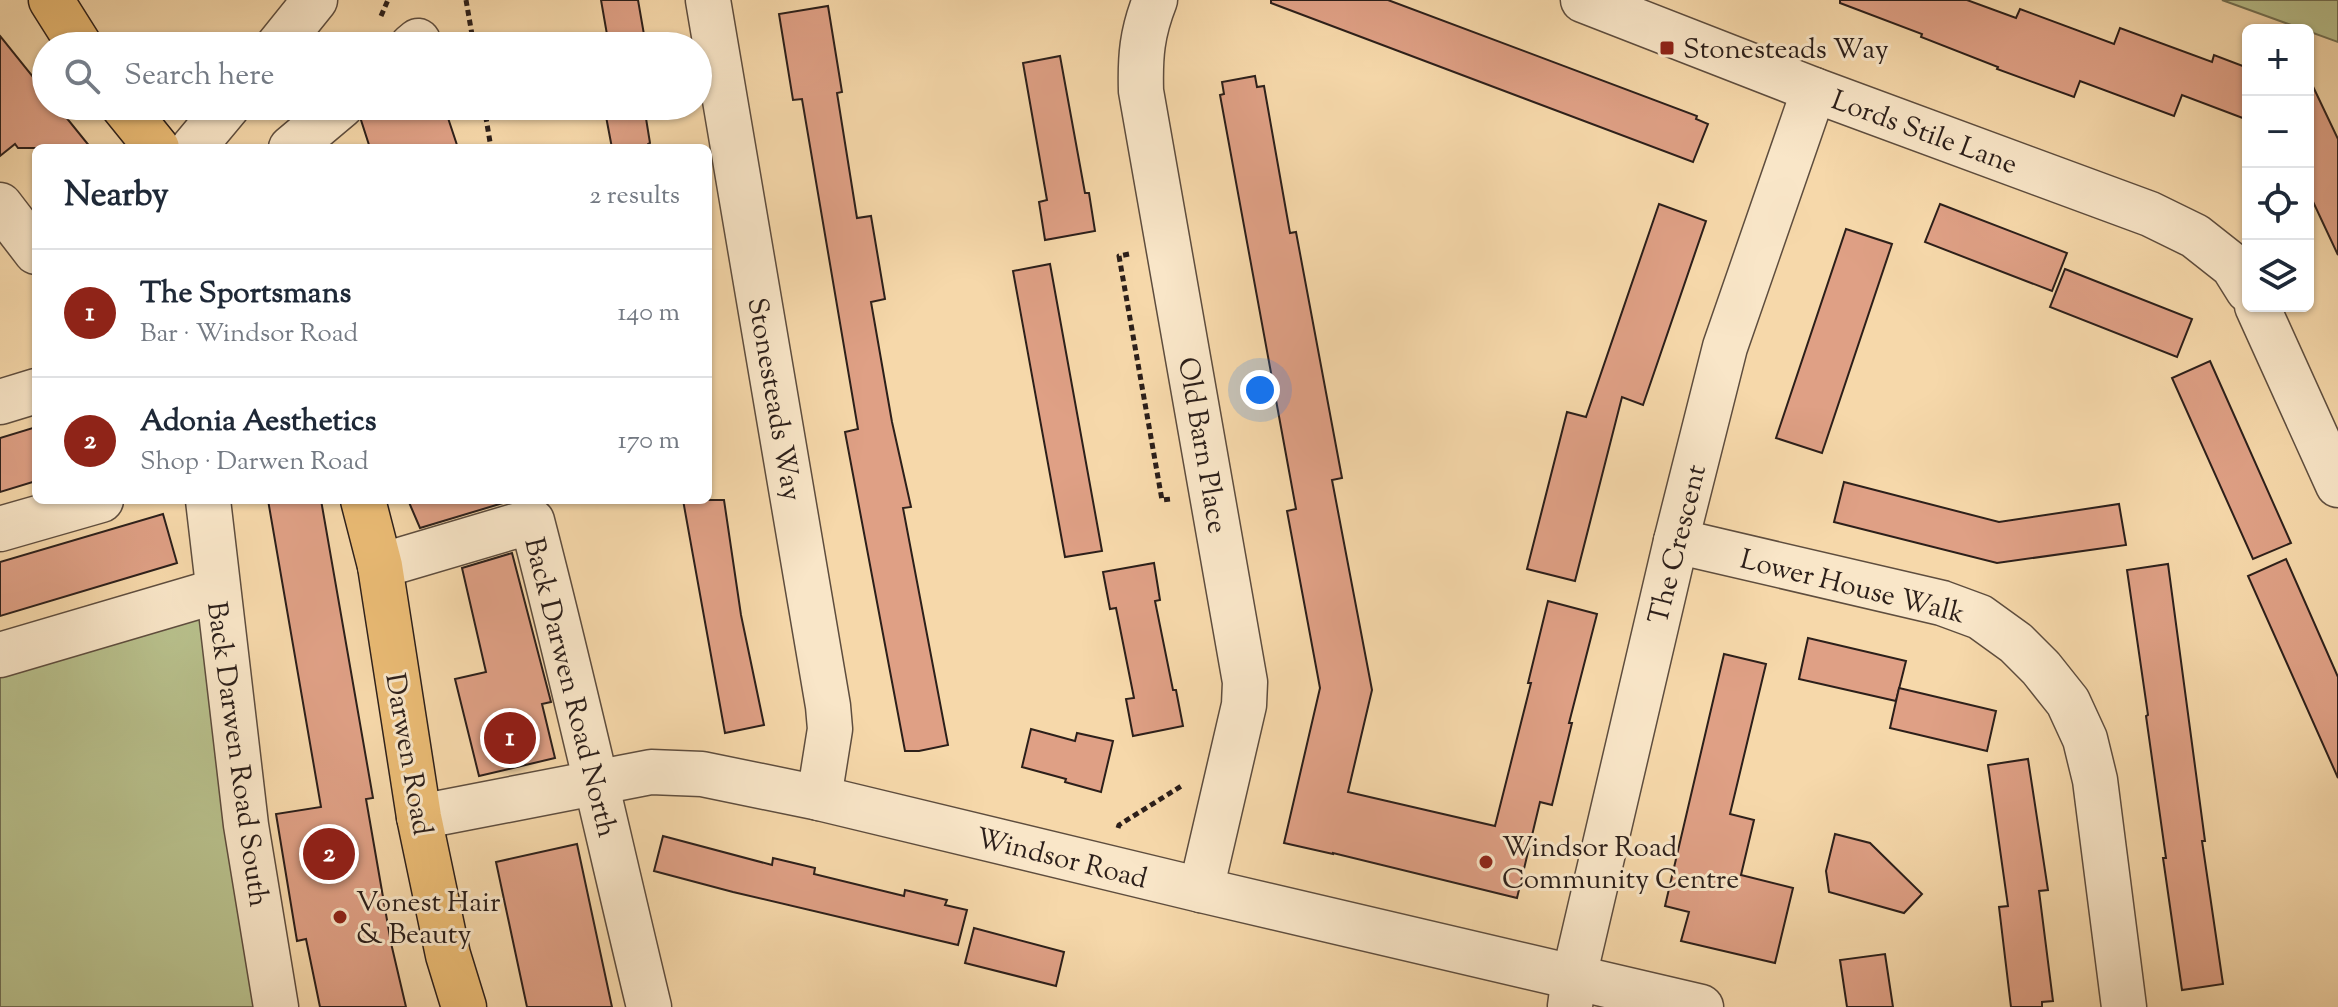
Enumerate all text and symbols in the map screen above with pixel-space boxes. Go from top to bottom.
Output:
map controls [2242,24,2314,312]
button: + [2242,24,2314,96]
place label: Stonesteads Way [1683,31,1889,71]
search box [32,32,712,120]
marker: Stonesteads Way [1658,39,1676,57]
icon: search [60,54,104,98]
text: Search here [124,55,274,98]
street label: Lords Stile Lane [1825,82,2023,186]
button: − [2242,96,2314,168]
button: locate [2242,168,2314,240]
text: Nearby [64,172,169,221]
text: 2 results [589,178,680,215]
button: layers [2242,240,2314,312]
text: The Sportsmans [140,273,351,316]
text: 1 [86,295,94,332]
text: 140 m [617,295,680,332]
street label: Stonesteads Way [735,295,811,504]
text: Bar · Windsor Road [140,316,358,353]
street label: Old Barn Place [1166,354,1236,537]
your location [1240,370,1280,410]
text: Adonia Aesthetics [140,401,376,444]
text: 2 [84,423,96,460]
text: 170 m [618,423,680,460]
text: Shop · Darwen Road [140,444,369,481]
street label: The Crescent [1640,460,1718,629]
street label: Back Darwen Road North [512,534,626,842]
street label: Lower House Walk [1736,541,1969,635]
street label: Back Darwen Road South [195,599,277,910]
street label: Darwen Road [373,670,441,839]
pin: 1 [484,708,536,768]
street label: Windsor Road [971,819,1151,901]
pin: 2 [303,824,355,884]
place label: Windsor Road Community Centre [1502,829,1739,901]
marker: Windsor Road Community Centre [1477,853,1495,871]
place label: Vonest Hair & Beauty [356,884,501,956]
marker: Vonest Hair & Beauty [331,908,349,926]

